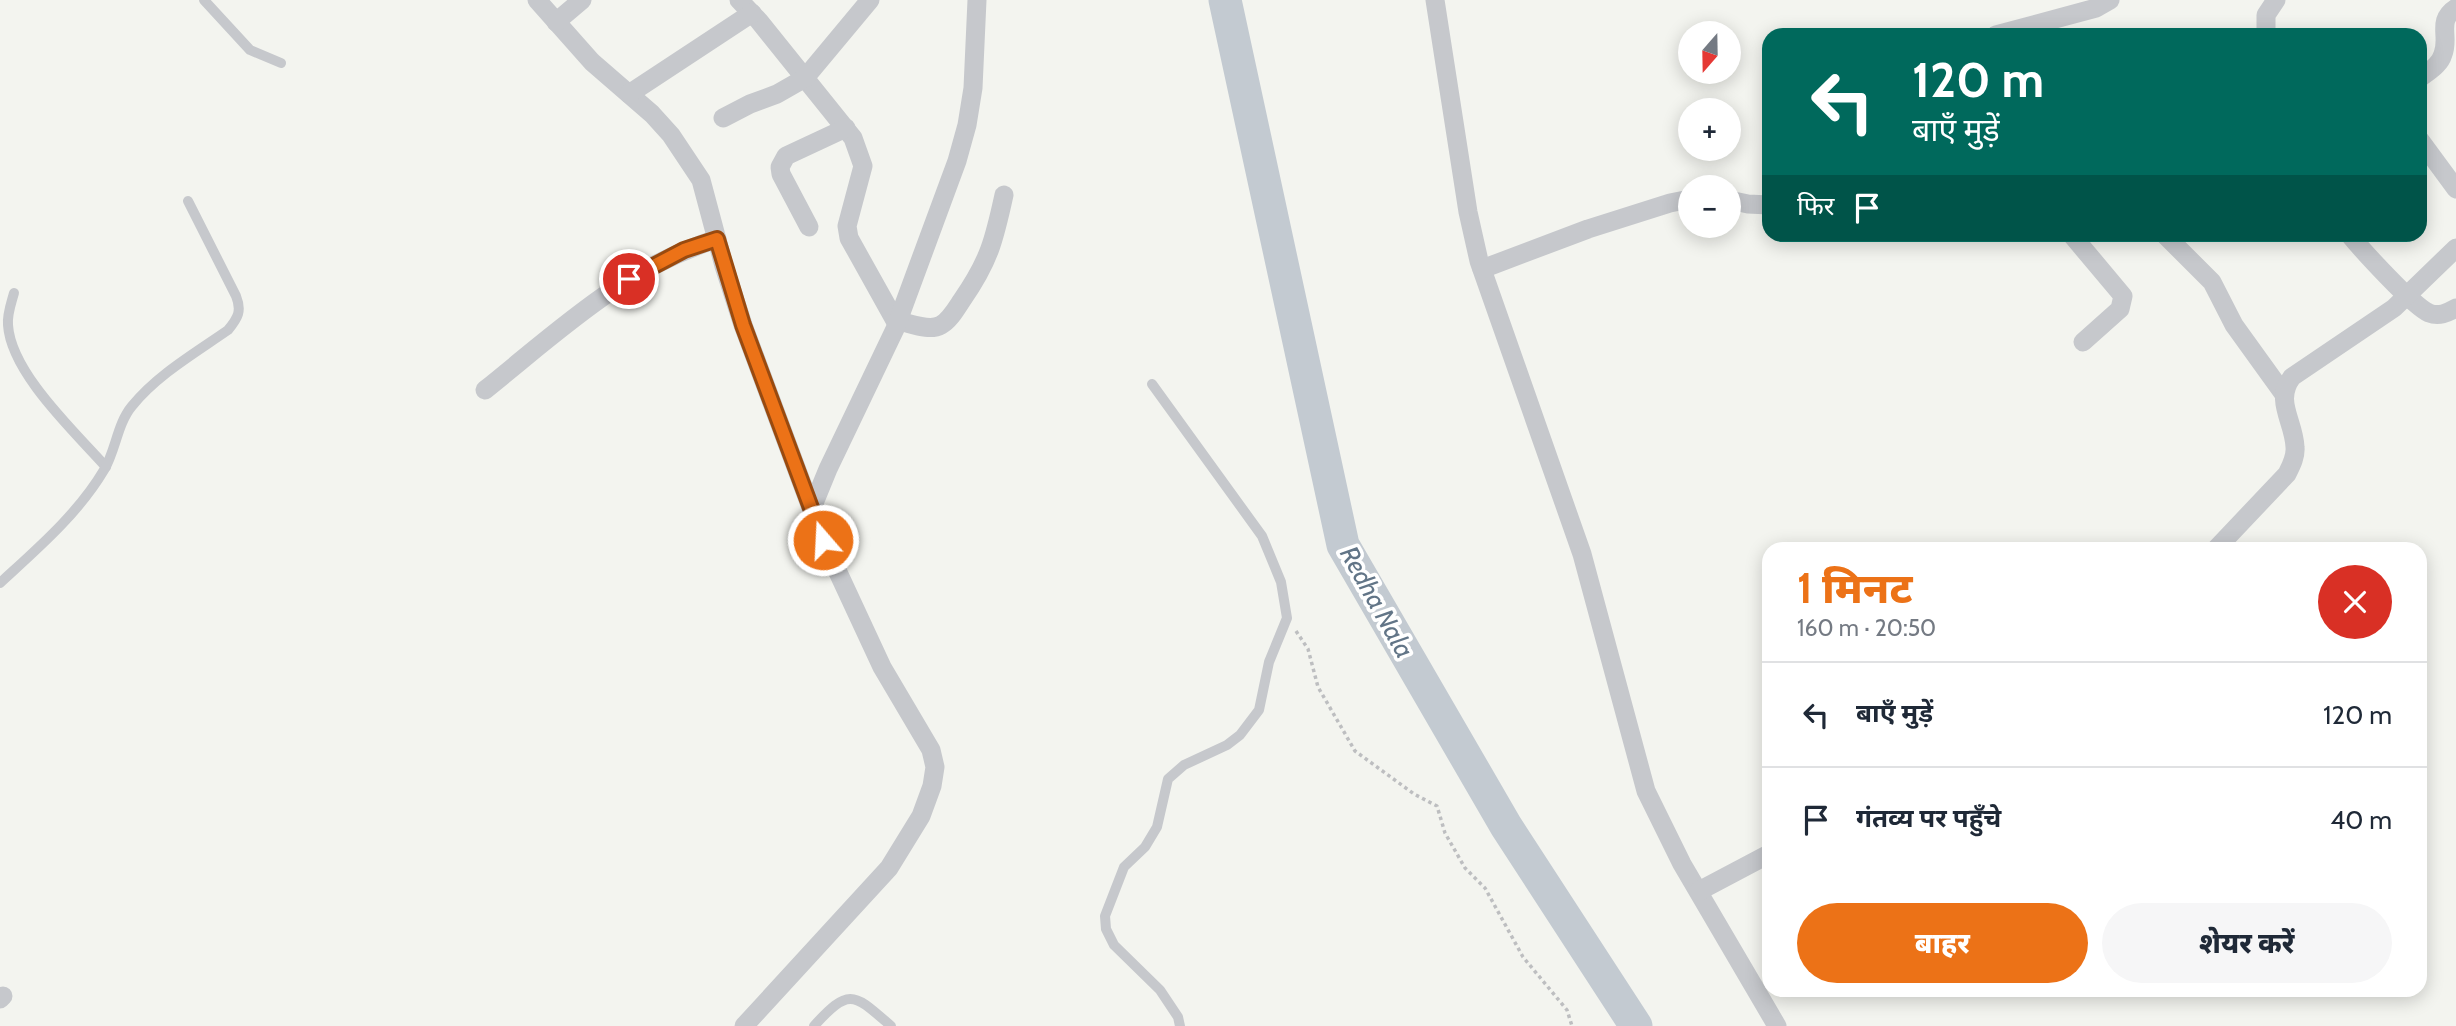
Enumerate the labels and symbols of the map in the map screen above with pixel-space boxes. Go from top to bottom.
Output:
north arrow [1678,21,1741,84]
pin [599,249,659,309]
position arrow [786,503,860,577]
water label: Redha Nala [1333,540,1421,664]

